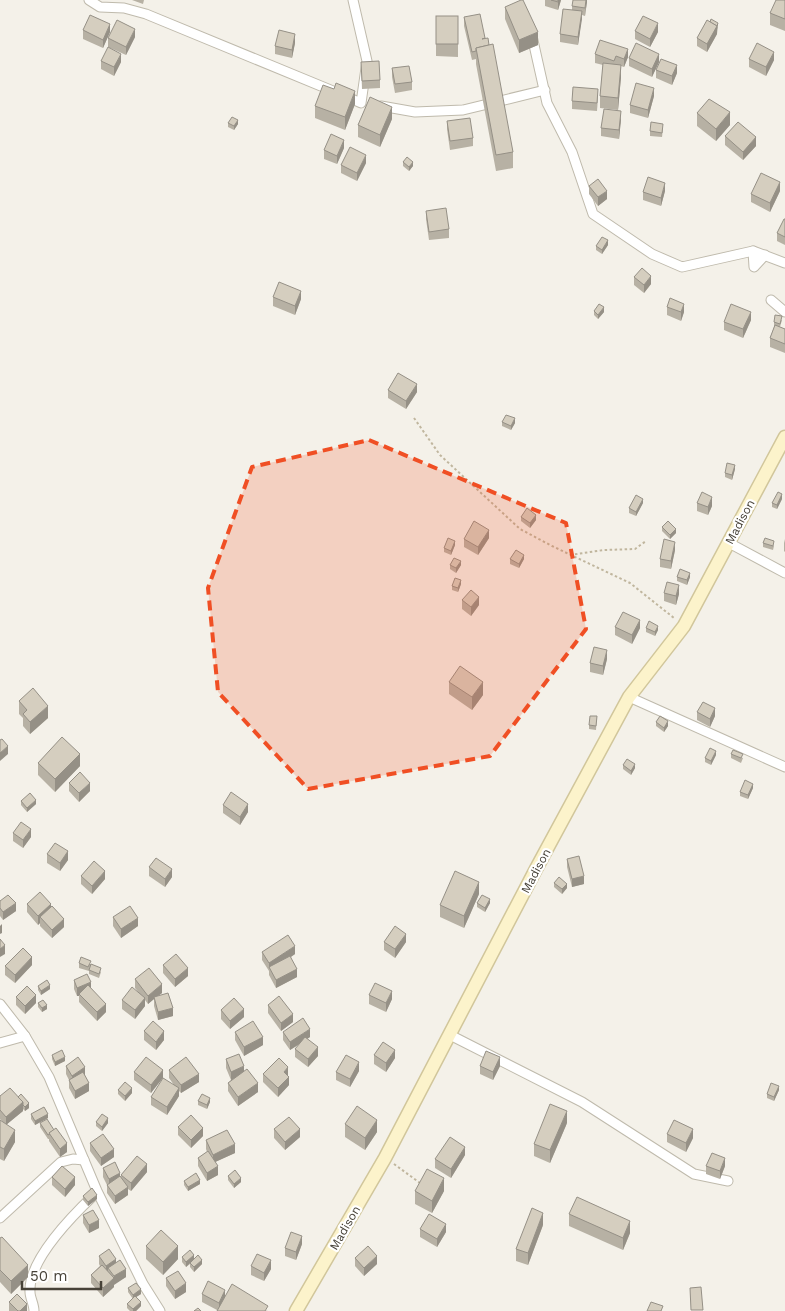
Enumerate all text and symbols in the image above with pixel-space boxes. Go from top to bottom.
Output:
street label: Madison [722,497,758,547]
street label: Madison [518,846,554,896]
street label: Madison [327,1203,363,1253]
scale bar [22,1258,101,1290]
text: 50 m [30,1267,67,1285]

